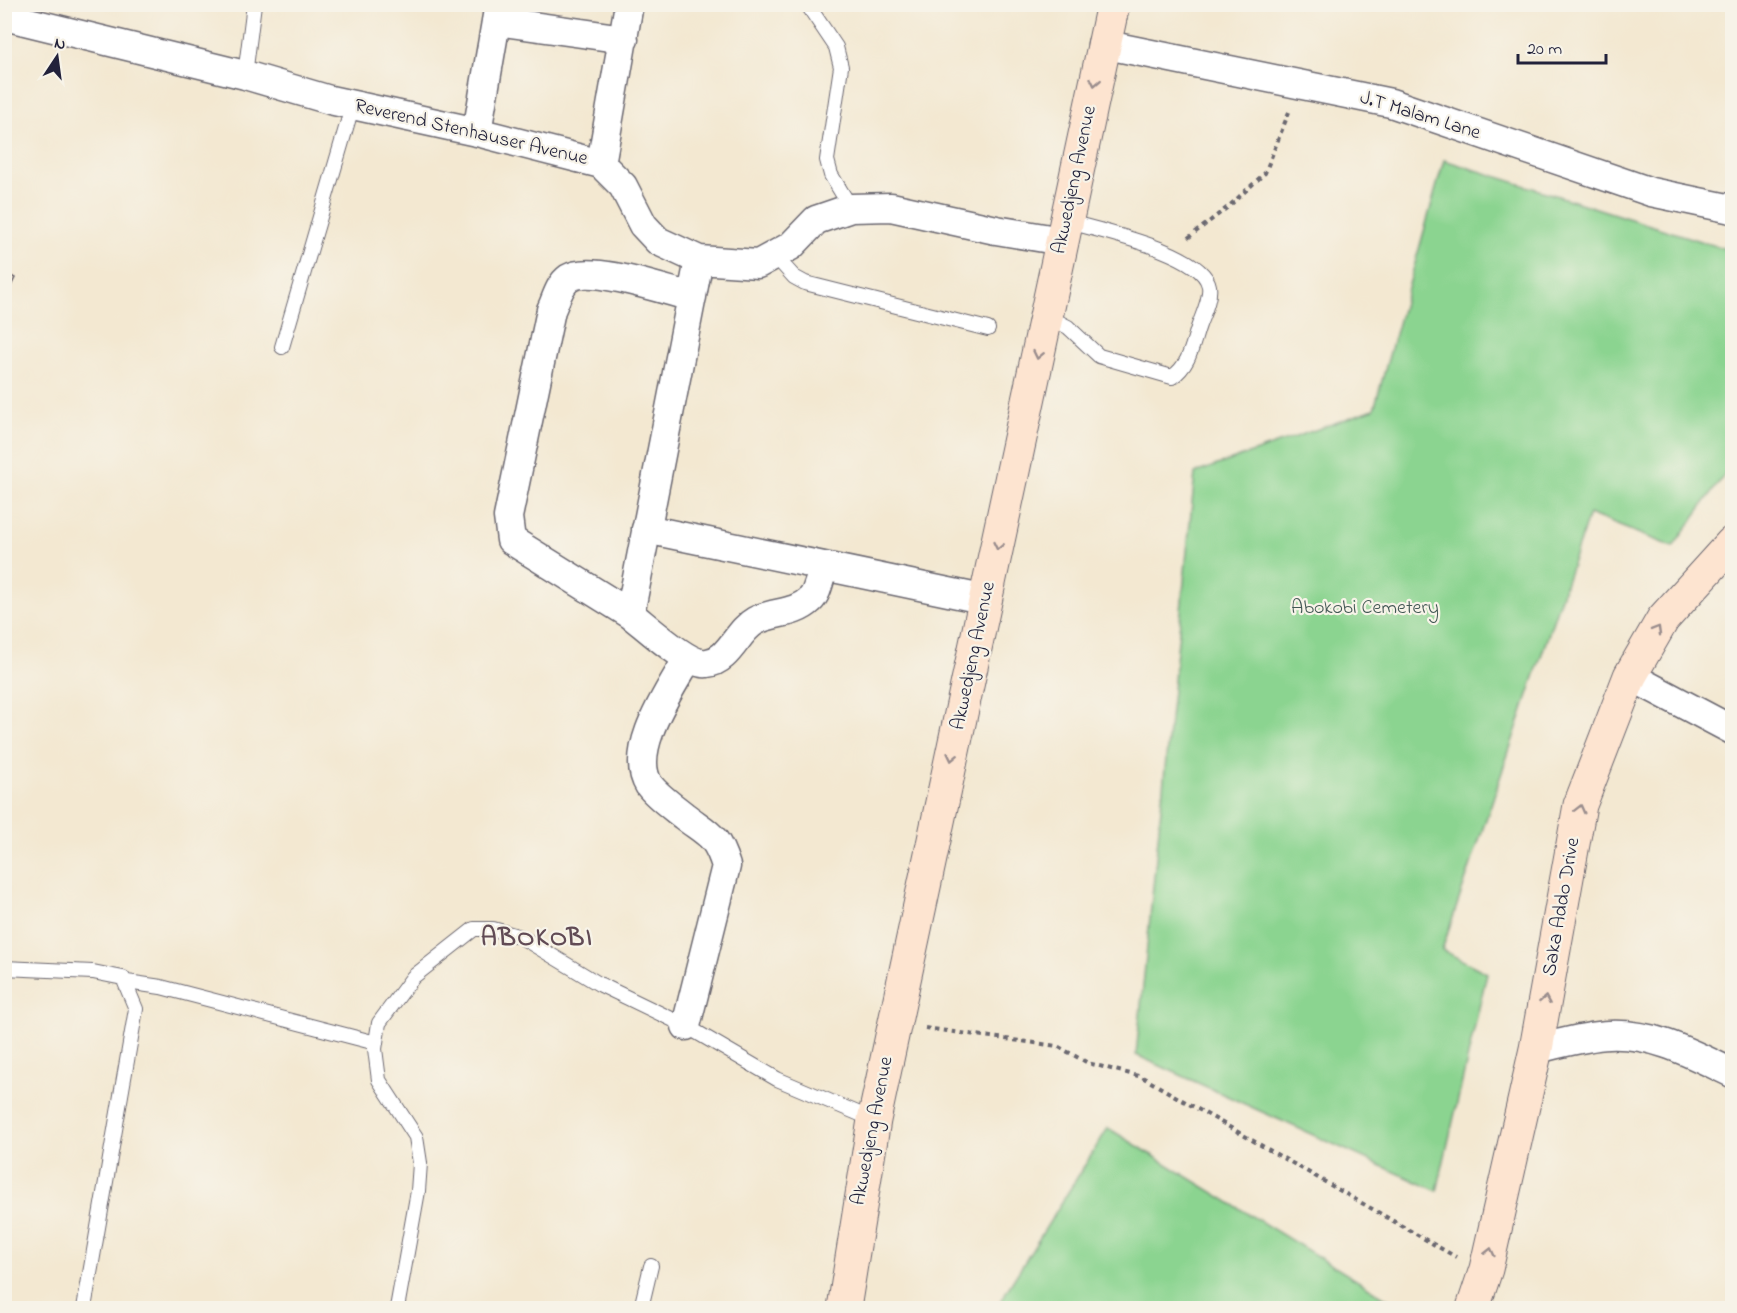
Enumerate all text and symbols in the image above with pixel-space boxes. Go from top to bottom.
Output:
north arrow [27,27,87,87]
scale bar [1518,27,1606,65]
text: N [52,31,68,57]
text: 20 m [1527,37,1562,63]
one-way arrow [1089,77,1102,87]
street label: J.T Malam Lane [1356,84,1484,148]
street label: Reverend Stenhauser Avenue [351,92,591,174]
street label: Akwedjeng Avenue [1045,103,1106,257]
one-way arrow [1033,350,1046,360]
one-way arrow [992,541,1005,551]
street label: Akwedjeng Avenue [944,579,1005,733]
park label: Abokobi Cemetery [1291,594,1439,623]
one-way arrow [1650,626,1661,636]
one-way arrow [947,752,960,762]
one-way arrow [1573,804,1586,814]
street label: Saka Addo Drive [1536,835,1588,979]
district label: ABOKOBI [481,920,593,958]
one-way arrow [1538,996,1550,1005]
street label: Akwedjeng Avenue [844,1054,903,1208]
one-way arrow [1482,1248,1495,1258]

